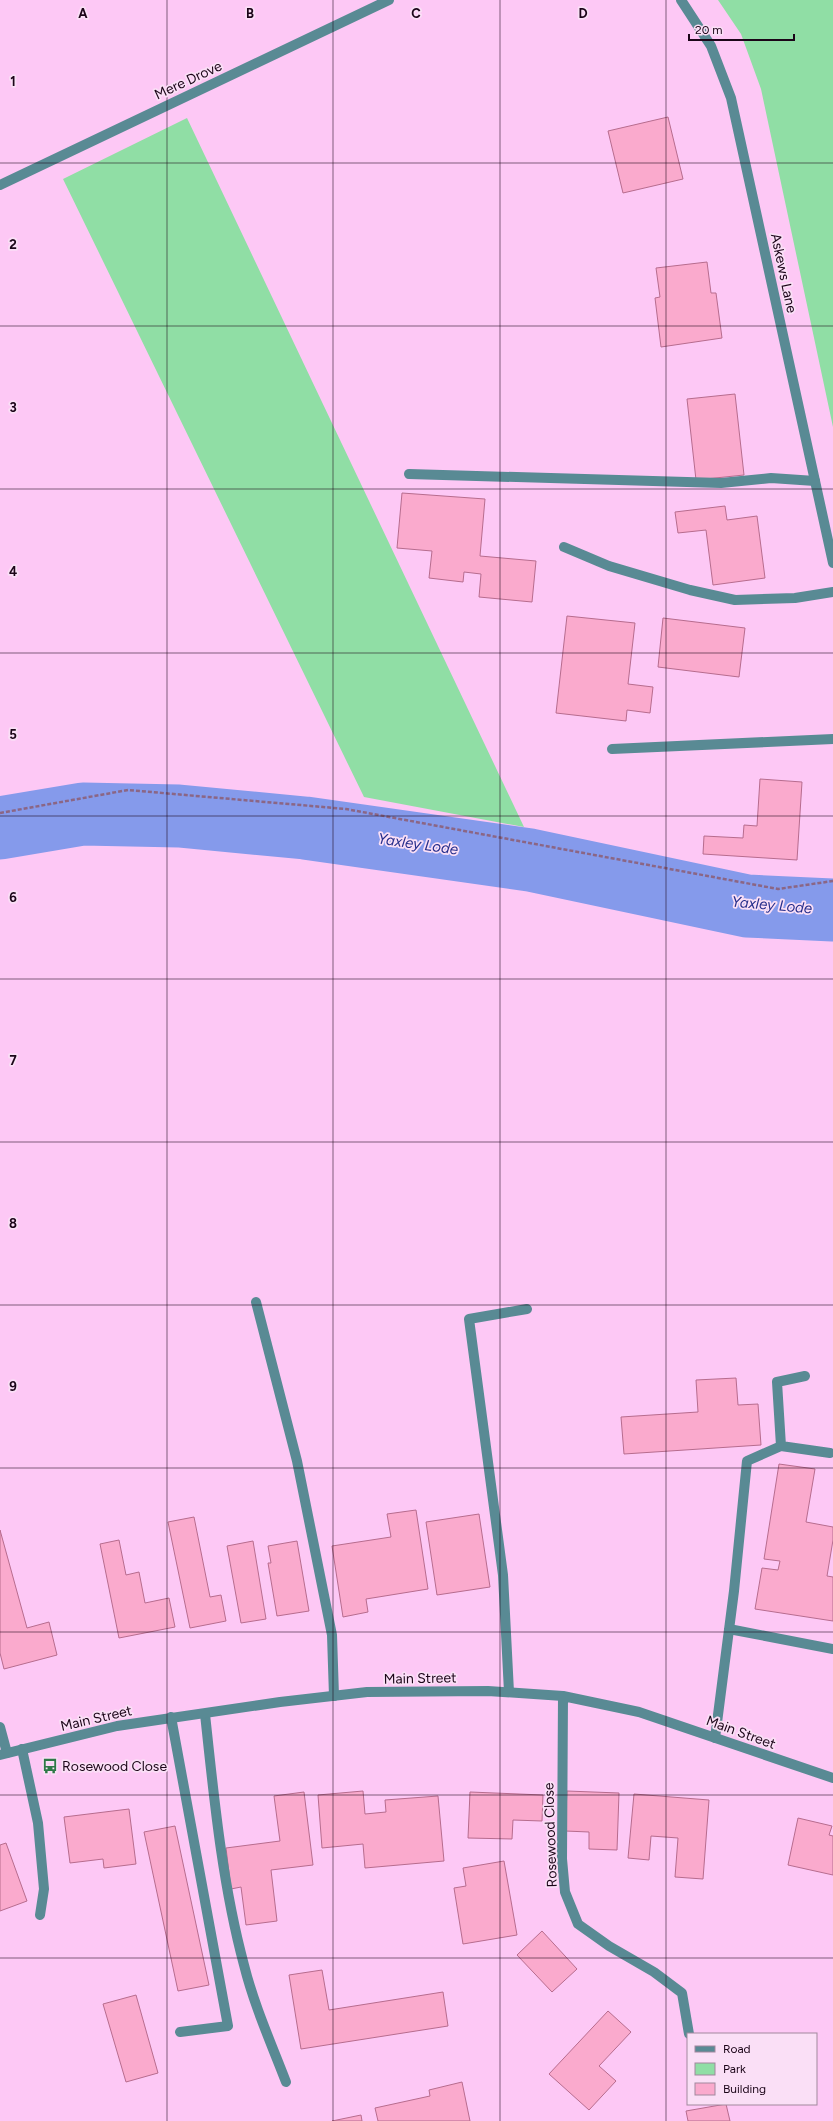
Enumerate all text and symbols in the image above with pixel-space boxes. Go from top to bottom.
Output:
text: A [78,6,88,21]
text: B [246,6,254,21]
text: C [411,6,421,21]
text: D [578,6,588,21]
scale bar [689,16,794,42]
text: 20 m [695,23,723,37]
street label: Mere Drove [152,57,225,103]
text: 1 [10,74,16,89]
street label: Askews Lane [767,232,800,315]
text: 2 [9,237,17,252]
text: 3 [9,400,17,415]
text: 4 [9,564,17,579]
text: 5 [9,727,17,742]
water label: Yaxley Lode [377,829,459,859]
text: 6 [9,890,17,905]
water label: Yaxley Lode [731,893,813,917]
text: 7 [9,1053,17,1068]
text: 8 [9,1216,17,1231]
text: 9 [9,1379,17,1394]
street label: Main Street [384,1669,457,1688]
street label: Main Street [59,1702,133,1735]
street label: Main Street [704,1712,778,1753]
bus stop icon: Rosewood Close [41,1757,59,1775]
place label: Rosewood Close [62,1758,167,1775]
street label: Rosewood Close [540,1782,561,1888]
legend [687,2033,817,2105]
text: Road [723,2042,751,2056]
text: Park [723,2062,746,2076]
text: Building [723,2082,766,2096]

